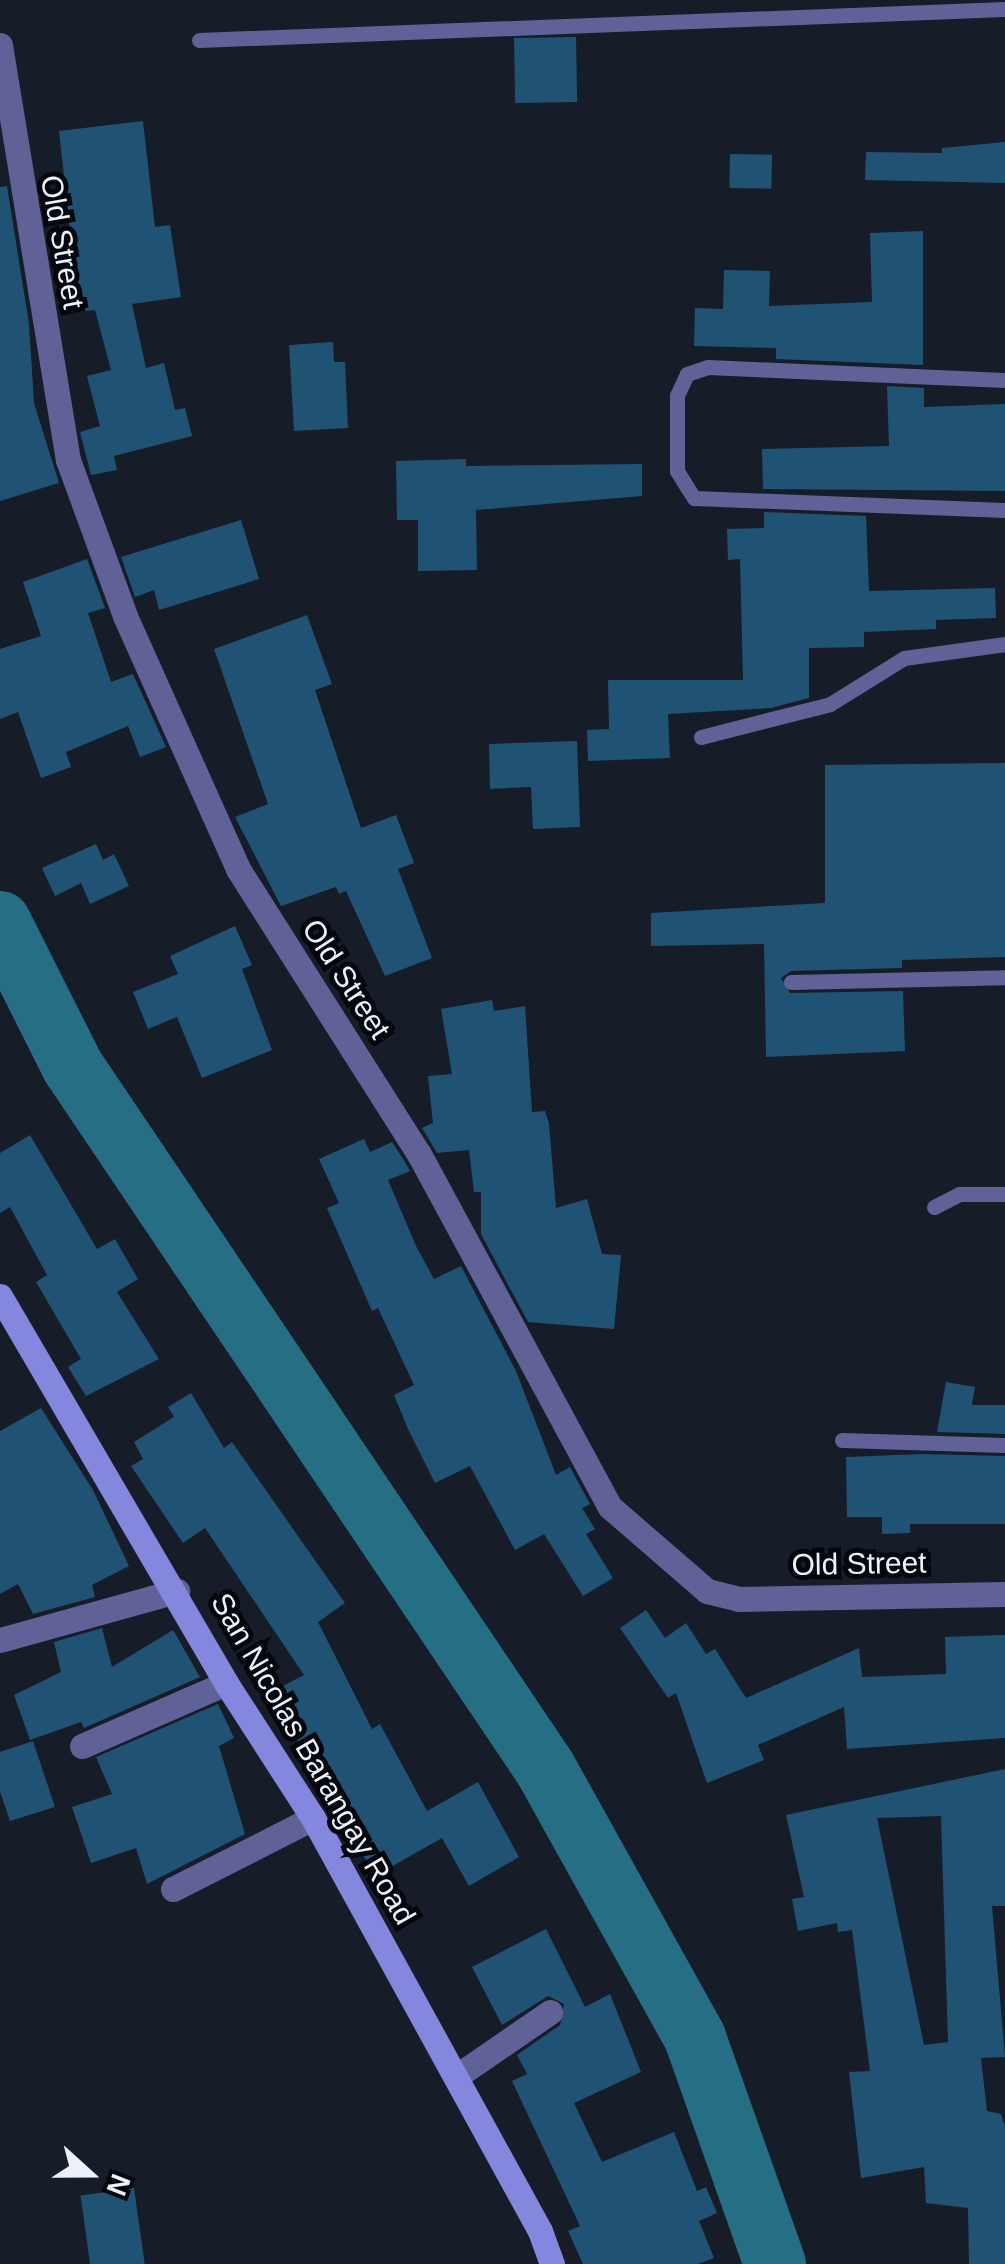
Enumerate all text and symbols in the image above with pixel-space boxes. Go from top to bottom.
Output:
street label: Old Street [33,172,91,312]
street label: Old Street [294,913,398,1045]
street label: Old Street [791,1545,927,1583]
street label: San Nicolas Barangay Road [203,1587,423,1931]
north arrow [40,2124,140,2224]
text: N [100,2170,137,2200]

